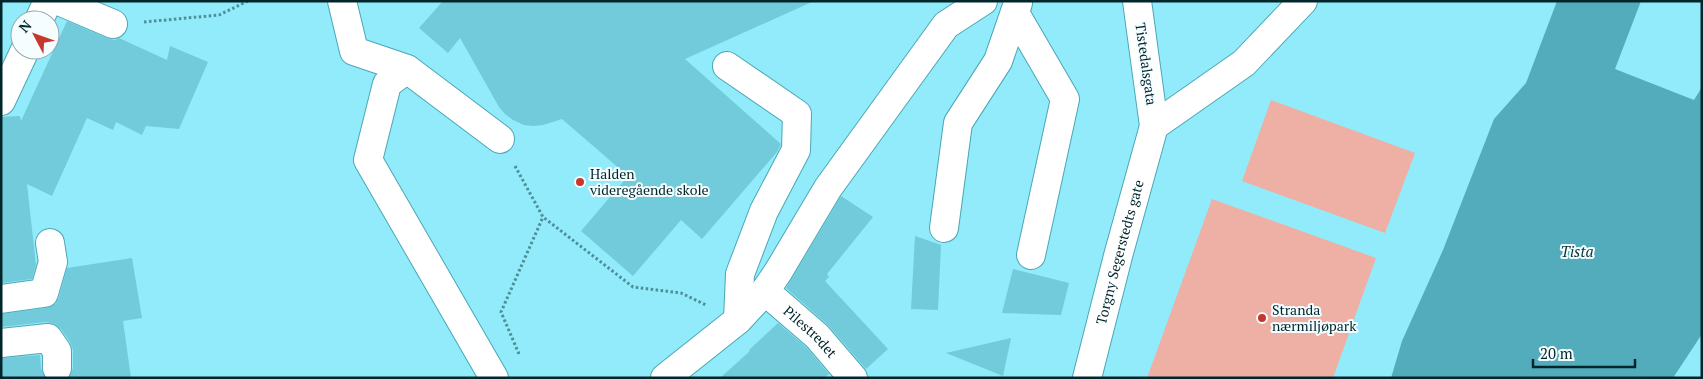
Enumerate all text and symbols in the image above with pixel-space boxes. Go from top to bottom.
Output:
north arrow [10,10,60,60]
text: N [14,16,36,36]
street label: Tistedalsgata [1131,22,1162,106]
place label: Halden videregående skole [589,164,709,199]
marker: Halden videregående skole [574,176,586,188]
street label: Torgny Segerstedts gate [1091,178,1148,326]
water label: Tista [1561,241,1593,261]
place label: Stranda nærmiljøpark [1272,300,1357,335]
street label: Pilestredet [780,301,842,362]
marker: Stranda nærmiljøpark [1256,312,1268,324]
scale bar [1533,336,1636,368]
text: 20 m [1540,343,1573,363]

